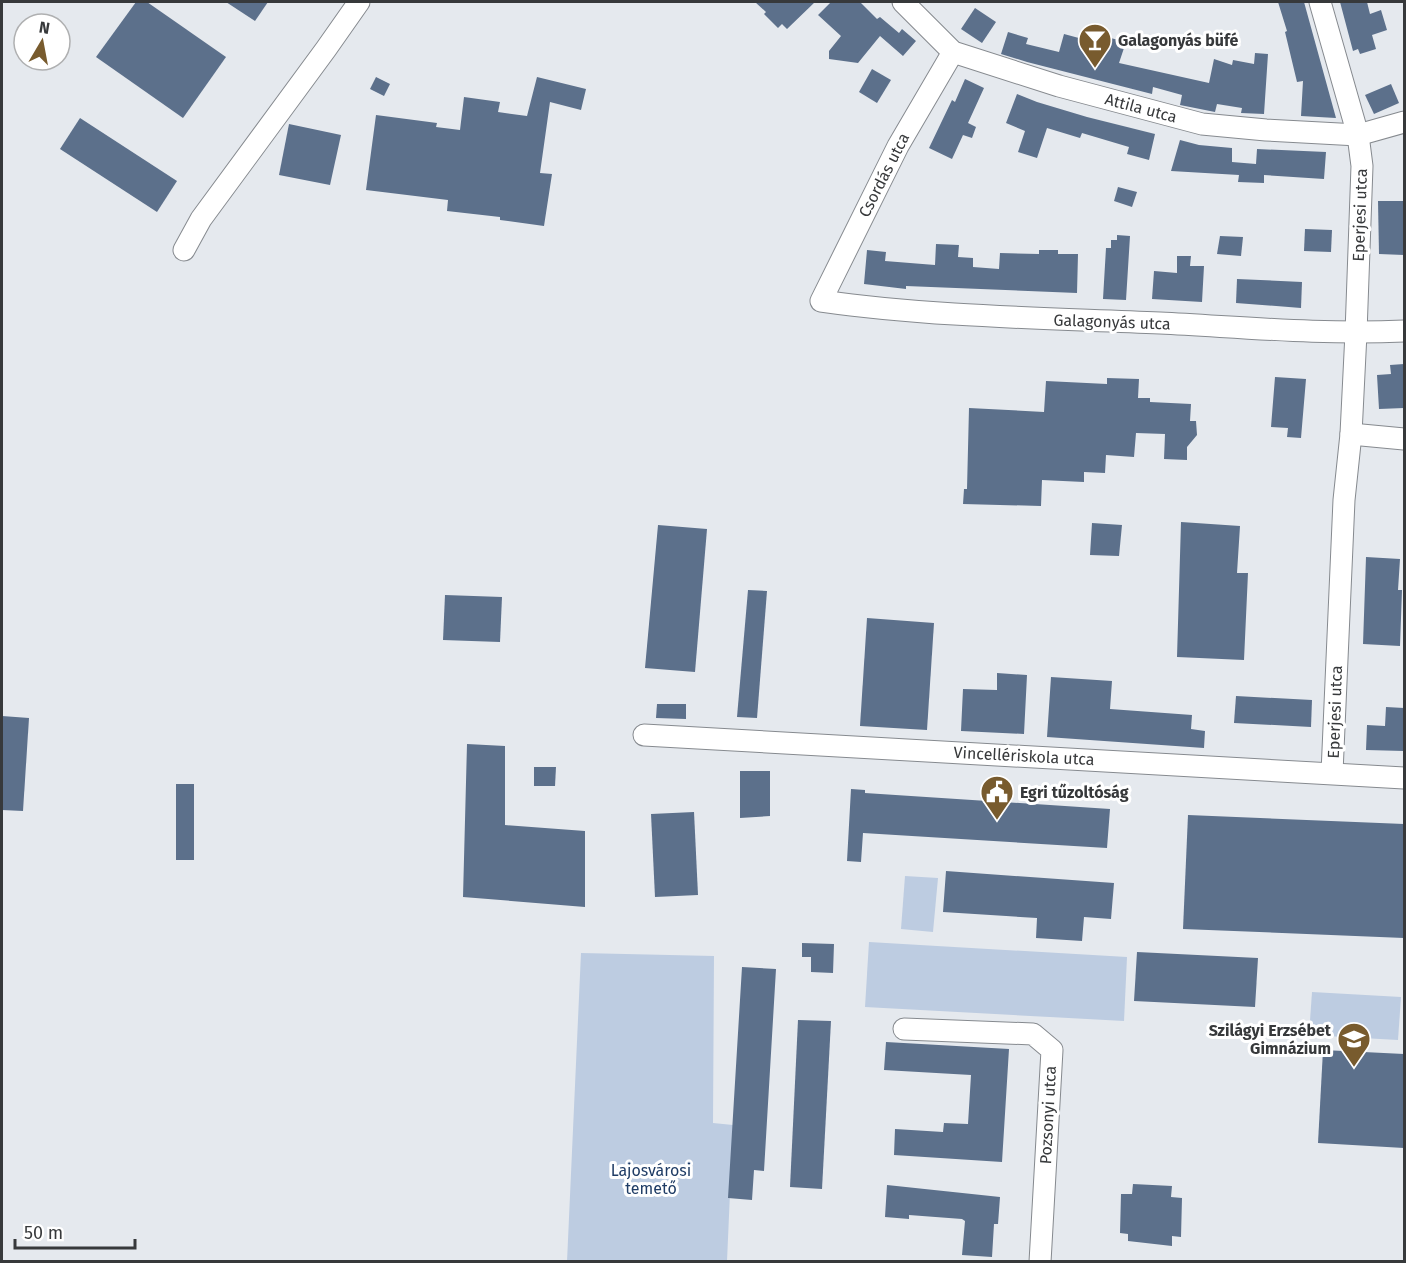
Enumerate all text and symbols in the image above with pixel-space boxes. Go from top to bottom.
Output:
north arrow [12,12,72,72]
text: N [38,17,51,38]
bar icon: Galagonyás büfé [1077,22,1113,69]
place label: Galagonyás büfé [1118,31,1238,50]
street label: Attila utca [1103,89,1179,127]
street label: Csordás utca [855,130,913,220]
street label: Eperjesi utca [1349,168,1371,262]
street label: Galagonyás utca [1053,310,1171,334]
street label: Eperjesi utca [1324,665,1346,759]
street label: Vincellériskola utca [953,743,1095,769]
public building icon: Egri tűzoltóság [979,774,1015,821]
place label: Egri tűzoltóság [1020,783,1129,802]
place label: Szilágyi Erzsébet Gimnázium [1209,1021,1332,1058]
school or university icon: Szilágyi Erzsébet Gimnázium [1336,1021,1372,1068]
street label: Pozsonyi utca [1036,1065,1060,1165]
park label: Lajosvárosi temető [611,1161,691,1198]
scale bar [15,1212,135,1250]
text: 50 m [24,1222,63,1244]

